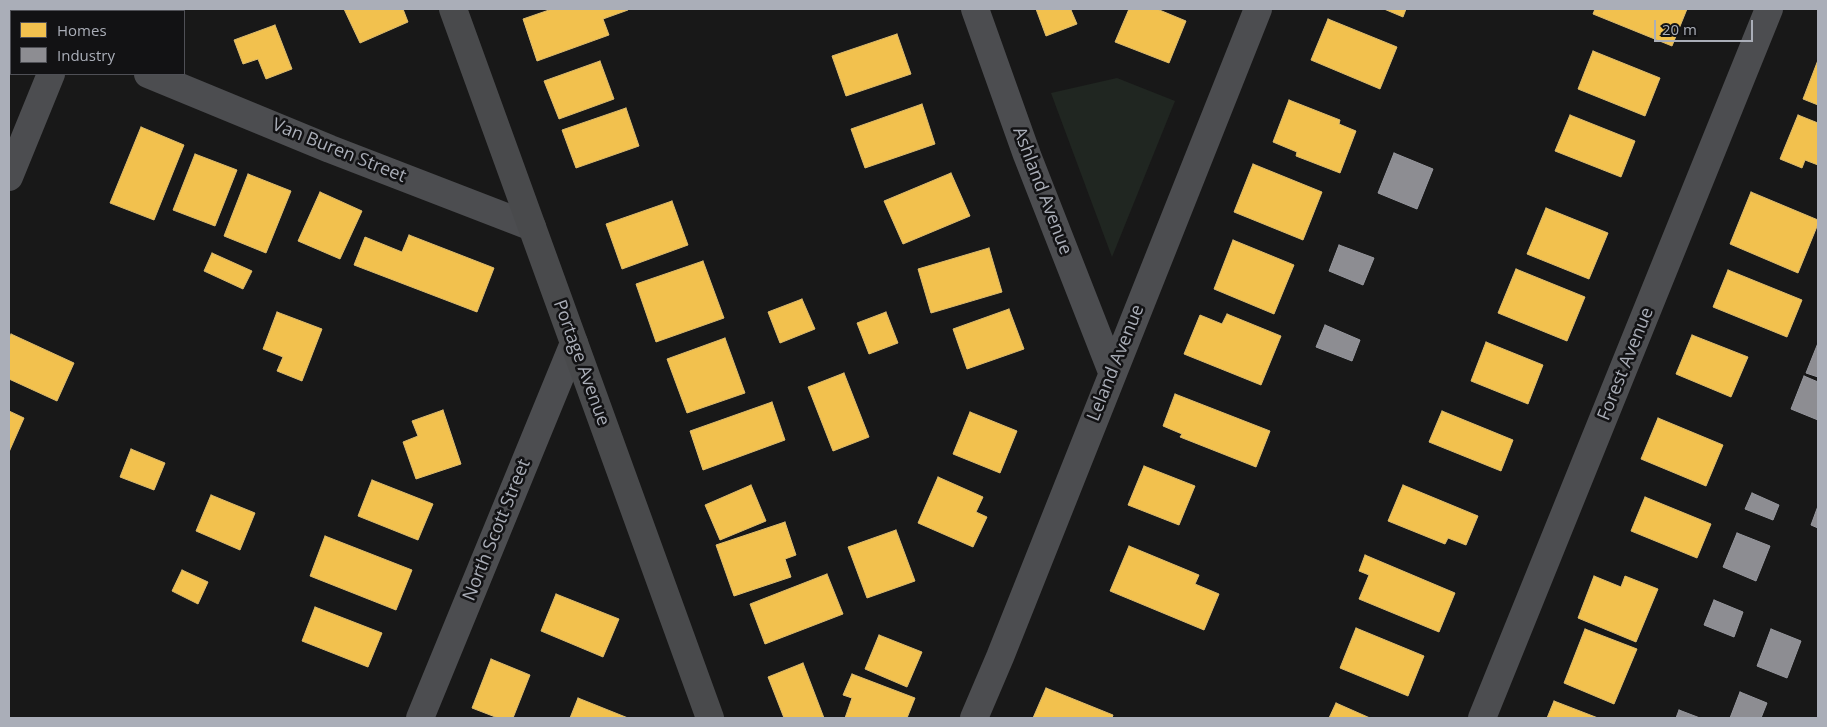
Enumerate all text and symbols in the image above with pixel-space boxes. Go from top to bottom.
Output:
legend [10,10,185,75]
scale bar [1657,10,1756,42]
text: 20 m [1662,19,1697,39]
text: Homes [57,20,107,40]
text: Industry [57,45,115,65]
street label: Van Buren Street [269,114,409,188]
street label: Ashland Avenue [1008,124,1076,258]
street label: Portage Avenue [548,297,614,429]
street label: Leland Avenue [1083,302,1149,424]
street label: Forest Avenue [1594,304,1658,424]
street label: North Scott Street [459,456,535,604]

